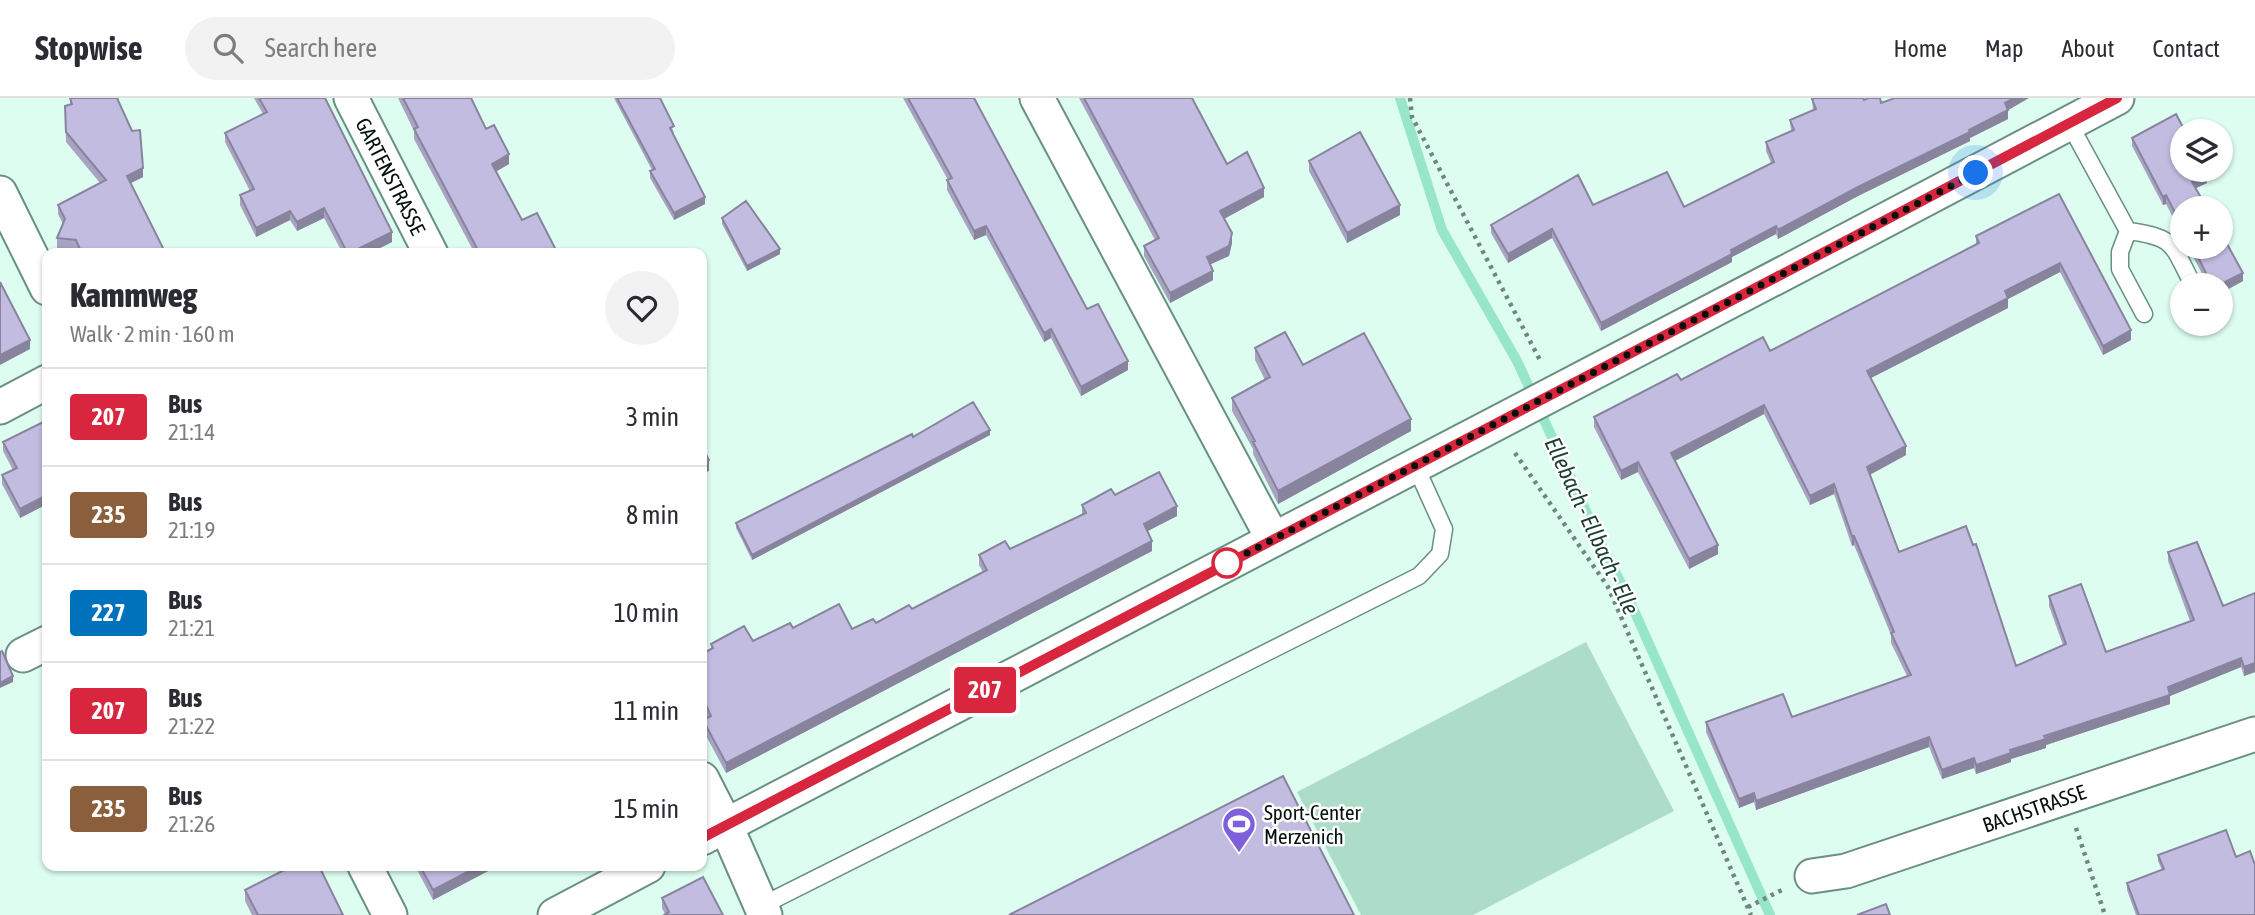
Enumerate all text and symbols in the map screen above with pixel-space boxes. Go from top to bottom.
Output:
search box [185,17,675,80]
text: Stopwise [35,29,143,67]
icon: search [209,29,247,67]
text: Search here [265,33,377,63]
text: Home [1893,35,1947,62]
text: Map [1985,35,2023,62]
text: About [2061,35,2114,62]
text: Contact [2152,35,2220,62]
street label: GARTENSTRASSE [351,114,431,238]
map controls [2170,119,2233,336]
button: layers [2170,119,2233,182]
your location [1958,155,1993,190]
button: + [2170,196,2233,259]
button: heart [605,271,679,345]
button: − [2170,273,2233,336]
text: Kammweg [70,276,197,314]
text: Walk · 2 min · 160 m [70,321,234,347]
text: Bus [168,389,202,419]
text: 3 min [626,402,679,432]
text: 207 [92,403,125,430]
text: 21:14 [168,419,215,445]
water label: Ellebach - Ellbach - Elle [1539,433,1645,619]
text: Bus [168,487,202,517]
text: 8 min [626,500,679,530]
text: 235 [92,501,125,528]
text: 21:19 [168,517,215,543]
unlabelled marker [1212,548,1242,578]
text: Bus [168,585,202,615]
text: 10 min [614,598,679,628]
text: 227 [92,599,125,626]
text: 21:21 [168,615,215,641]
line badge: 207 [945,667,1025,713]
text: 207 [968,676,1002,703]
text: Bus [168,683,202,713]
text: 11 min [614,696,679,726]
text: 207 [92,697,125,724]
text: 21:22 [168,713,215,739]
street label: BACHSTRASSE [1979,779,2089,837]
text: Bus [168,781,202,811]
text: 15 min [614,794,679,824]
text: 235 [92,795,125,822]
place label: Sport-Center Merzenich [1264,800,1361,848]
sports icon: Sport-Center Merzenich [1220,805,1258,854]
text: 21:26 [168,811,215,837]

